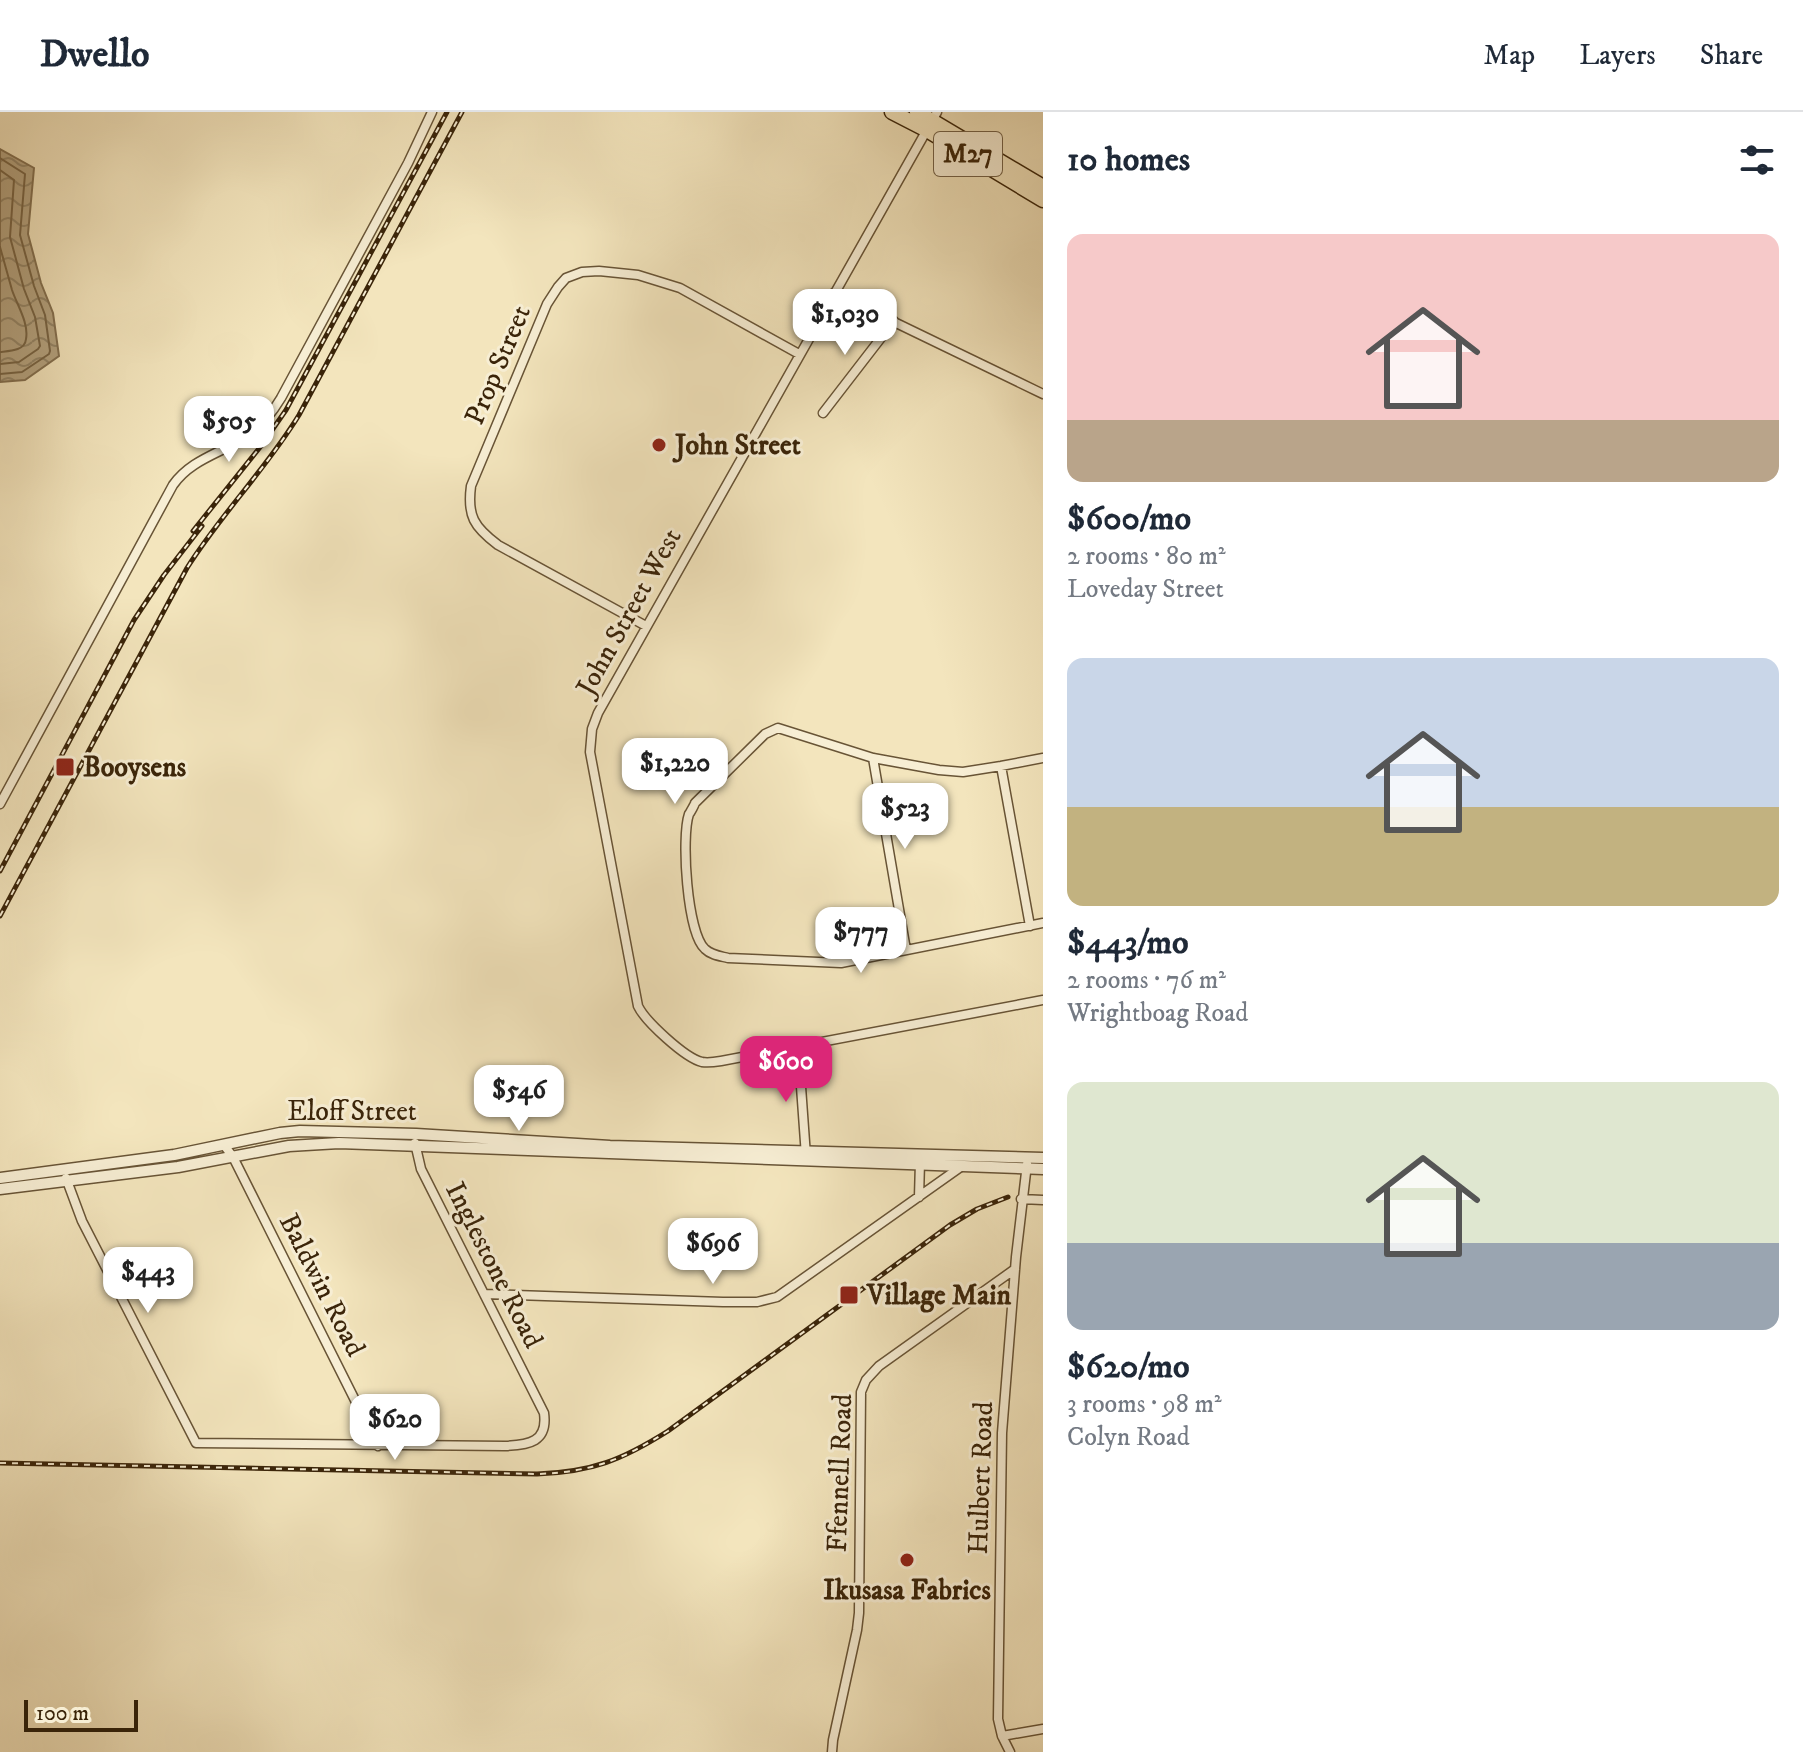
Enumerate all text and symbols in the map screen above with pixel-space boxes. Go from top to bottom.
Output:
text: Dwello [40,31,149,79]
text: Map [1484,38,1535,73]
text: Layers [1579,38,1656,73]
text: Share [1700,38,1763,73]
road number: M27 [934,132,1002,176]
icon: filters [1735,138,1779,182]
text: 10 homes [1067,139,1190,181]
icon: home [1351,286,1495,430]
pin: $1,030 [780,289,910,357]
text: $1,030 [811,298,879,331]
street label: Prop Street [457,300,539,430]
pin: $505 [182,396,276,464]
text: $505 [202,405,256,438]
place label: John Street [672,428,801,463]
marker: John Street [650,436,668,454]
text: $600/mo [1067,498,1191,540]
street label: John Street West [567,522,689,704]
text: 2 rooms · 80 m² [1067,540,1226,573]
text: Loveday Street [1067,573,1224,606]
icon: home [1351,710,1495,854]
pin: $1,220 [610,738,740,806]
text: $1,220 [640,747,710,780]
place label: Booysens [83,750,187,785]
marker: Booysens [54,756,76,778]
pin: $523 [858,783,952,851]
text: $523 [880,792,930,825]
pin: $777 [814,907,908,975]
text: $777 [833,916,889,949]
text: $443/mo [1067,922,1189,964]
text: 2 rooms · 76 m² [1067,964,1226,997]
text: Wrightboag Road [1067,997,1248,1030]
pin: $600 [739,1036,833,1104]
text: $600 [758,1045,814,1078]
pin: $546 [472,1065,566,1133]
text: $546 [492,1074,546,1107]
street label: Eloff Street [287,1094,417,1129]
icon: home [1351,1134,1495,1278]
street label: Inglestone Road [437,1176,551,1354]
street label: Baldwin Road [271,1208,373,1362]
pin: $696 [666,1218,760,1286]
text: $696 [686,1227,740,1260]
pin: $443 [101,1247,195,1315]
text: $443 [121,1256,175,1289]
place label: Village Main [866,1278,1011,1313]
marker: Village Main [838,1284,860,1306]
text: $620/mo [1067,1346,1189,1388]
text: 3 rooms · 98 m² [1067,1388,1222,1421]
street label: Ffennell Road [820,1393,860,1553]
pin: $620 [348,1394,442,1462]
street label: Hulbert Road [961,1401,1001,1555]
text: $620 [368,1403,422,1436]
text: Colyn Road [1067,1421,1190,1454]
marker: Ikusasa Fabrics [898,1551,916,1569]
place label: Ikusasa Fabrics [823,1573,991,1608]
scale bar [24,1696,138,1732]
text: 100 m [36,1700,89,1727]

